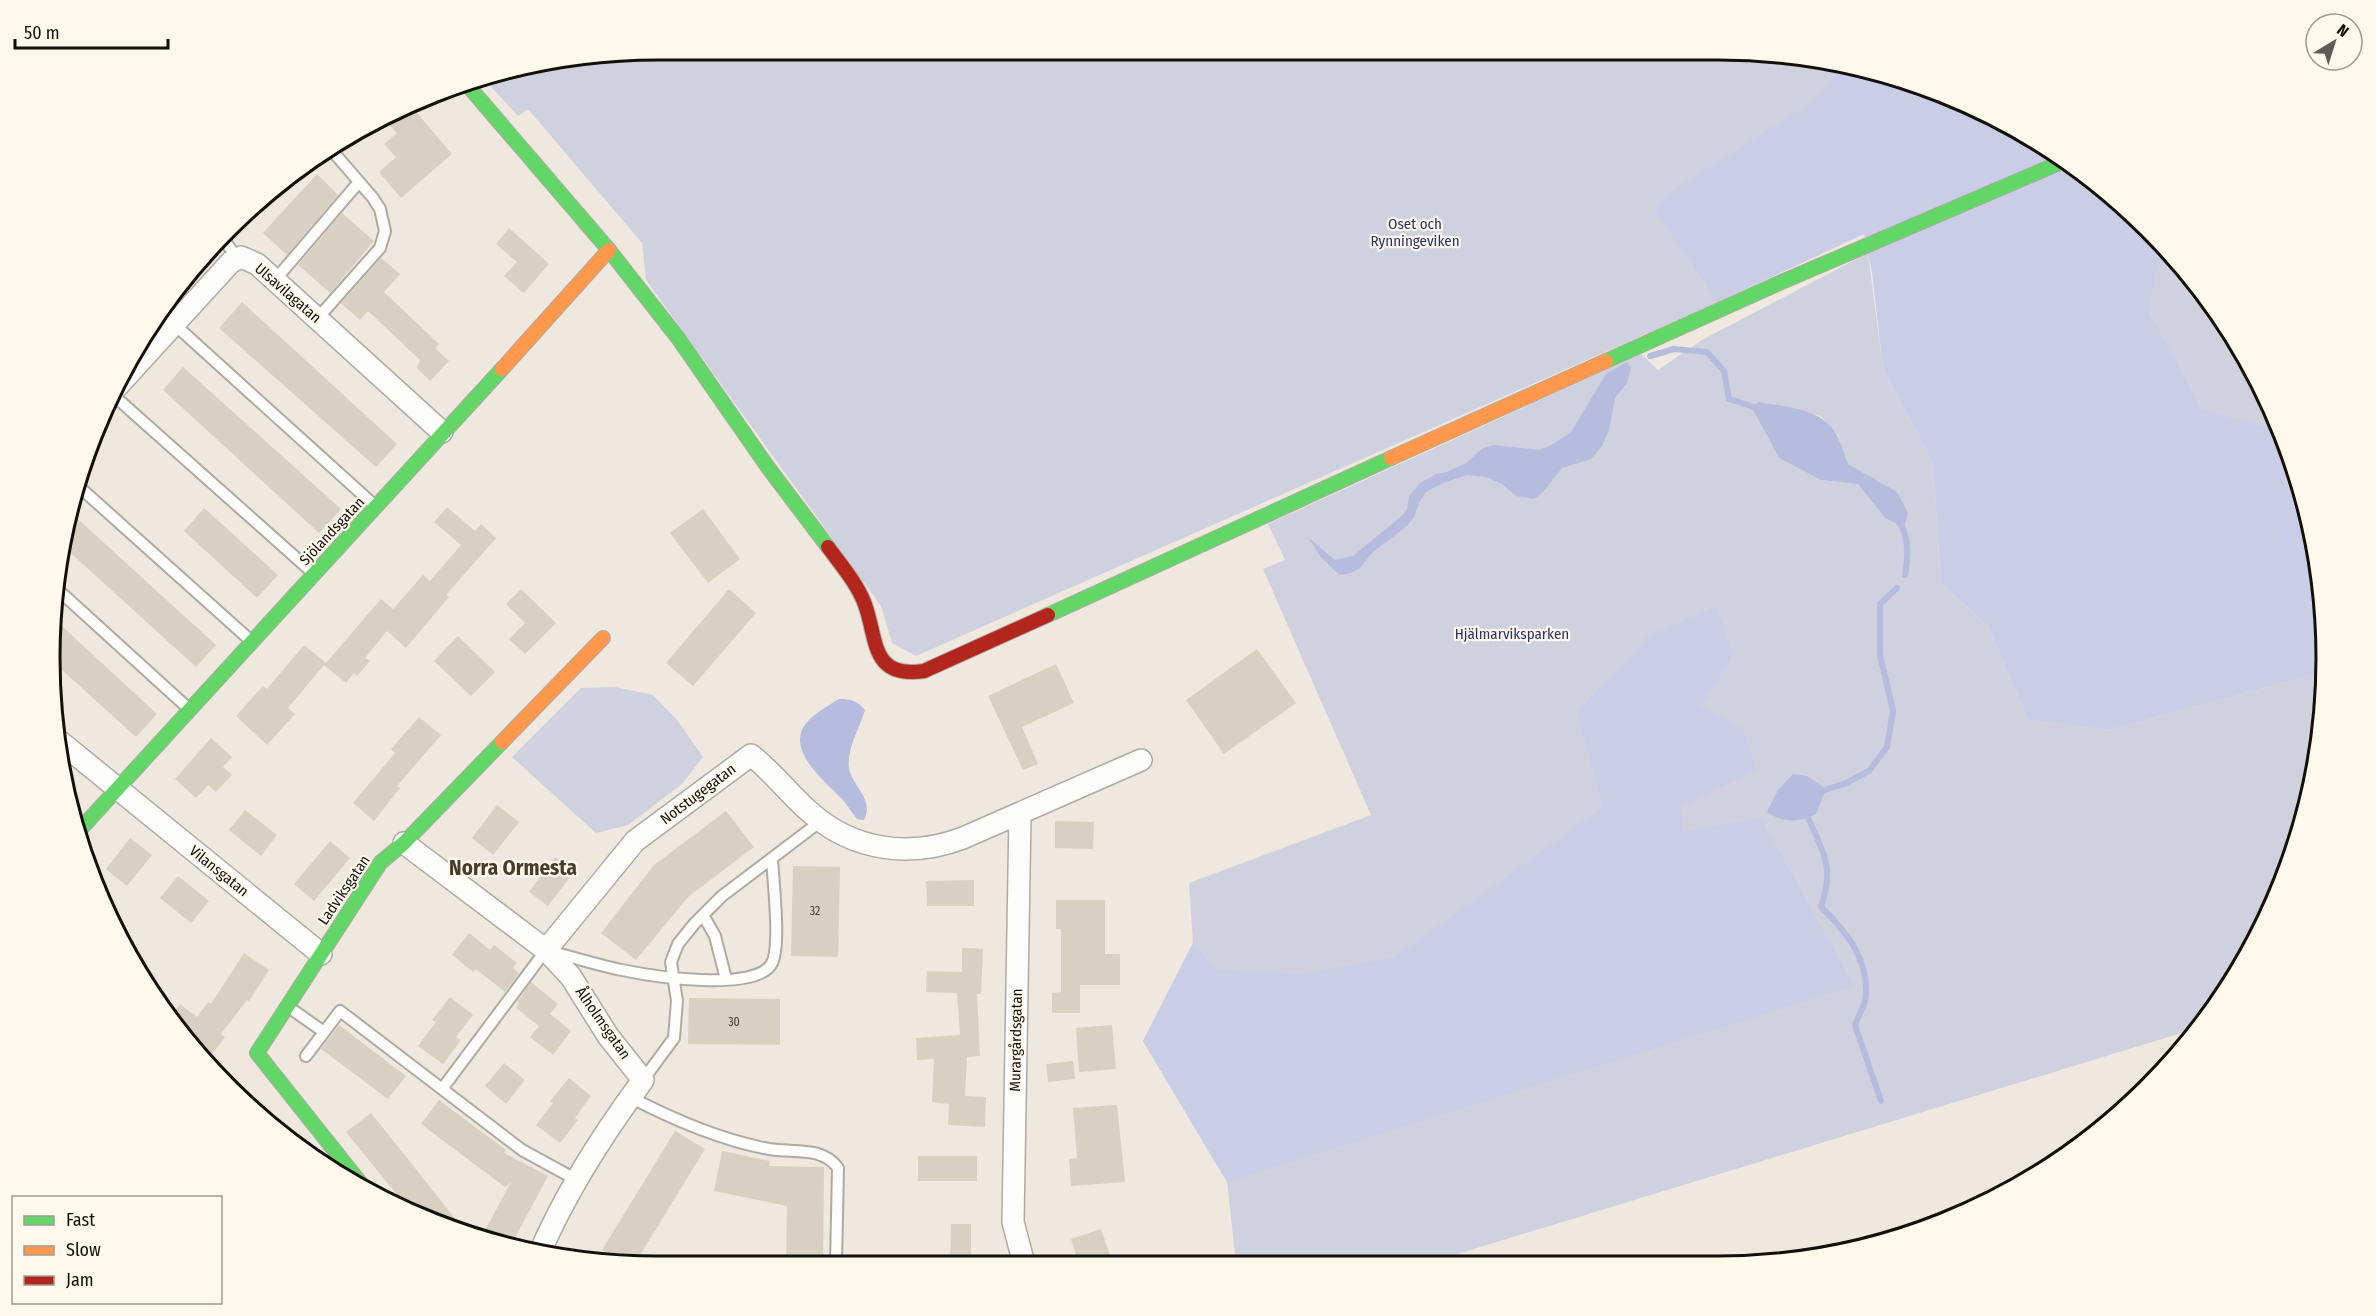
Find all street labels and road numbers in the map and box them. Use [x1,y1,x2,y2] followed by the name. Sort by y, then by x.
[251,259,325,327] street label: Ulsavilagatan
[296,493,368,569] street label: Sjölandsgatan
[657,760,739,828] street label: Notstugegatan
[186,842,252,900] street label: Vilansgatan
[314,852,374,928] street label: Ladviksgatan
[572,984,634,1062] street label: Ålholmsgatan
[1006,988,1026,1092] street label: Murargårdsgatan

